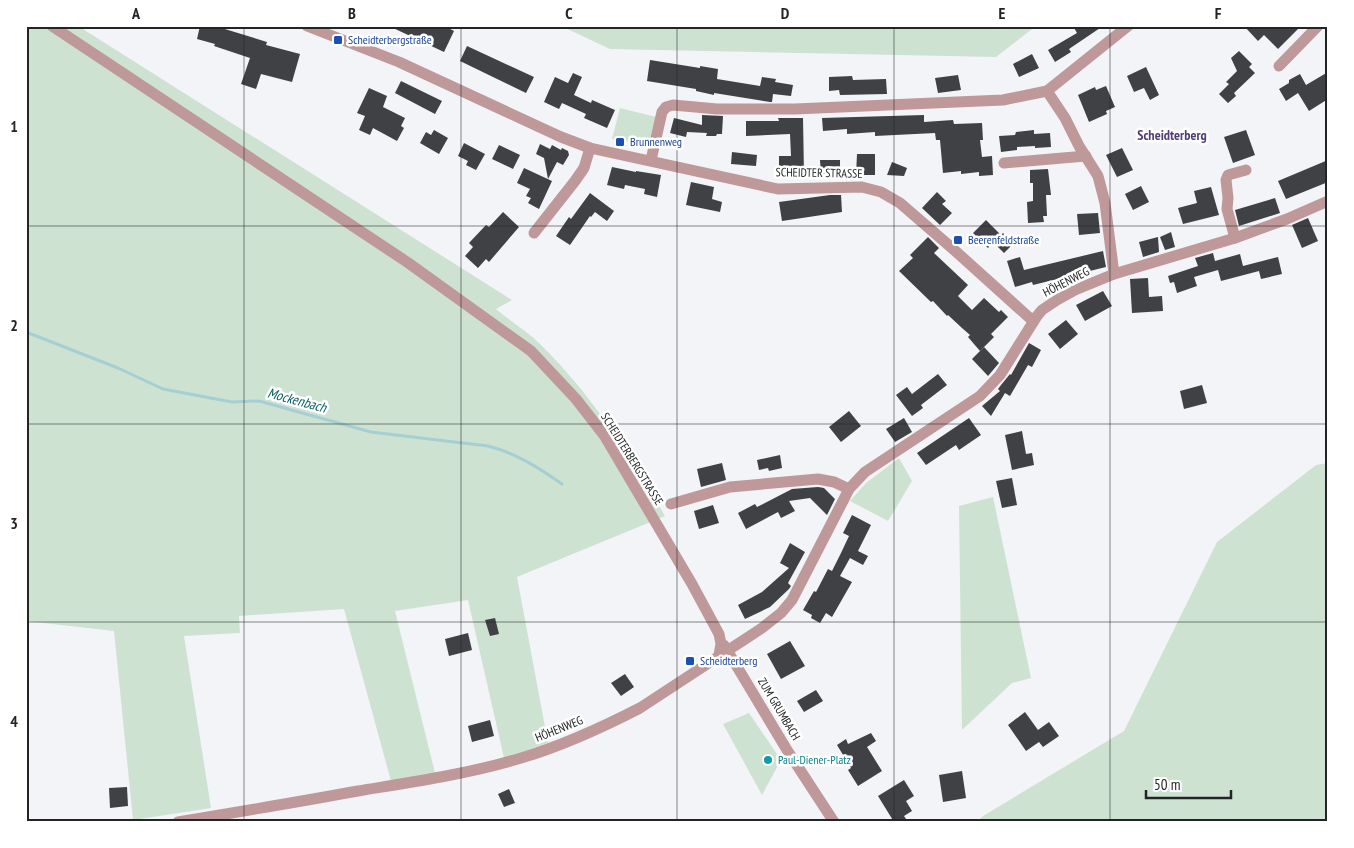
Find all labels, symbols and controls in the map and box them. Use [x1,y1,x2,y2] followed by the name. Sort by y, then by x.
[131,3,141,23] text: A
[348,3,356,23] text: B
[565,3,573,23] text: C
[781,3,790,23] text: D
[999,3,1006,23] text: E
[1215,3,1222,23] text: F
[348,32,432,47] place label: Scheidterbergstraße
[332,34,344,46] marker: Scheidterbergstraße
[10,116,18,136] text: 1
[1137,126,1207,144] district label: Scheidterberg
[630,134,682,149] place label: Brunnenweg
[614,136,626,148] marker: Brunnenweg
[776,164,863,181] street label: SCHEIDTER STRASSE
[968,232,1039,247] place label: Beerenfeldstraße
[952,234,964,246] marker: Beerenfeldstraße
[1040,263,1092,300] street label: HÖHENWEG
[10,315,18,335] text: 2
[266,384,329,417] water label: Mockenbach
[598,410,667,508] street label: SCHEIDTERBERGSTRASSE
[10,513,18,533] text: 3
[700,653,758,668] place label: Scheidterberg
[684,655,696,667] marker: Scheidterberg
[755,675,804,743] street label: ZUM GRUMBACH
[10,711,18,731] text: 4
[533,712,585,745] street label: HÖHENWEG
[778,752,851,767] place label: Paul-Diener-Platz
[762,754,774,766] marker: Paul-Diener-Platz
[1146,768,1232,800] scale bar
[1154,775,1180,794] text: 50 m

